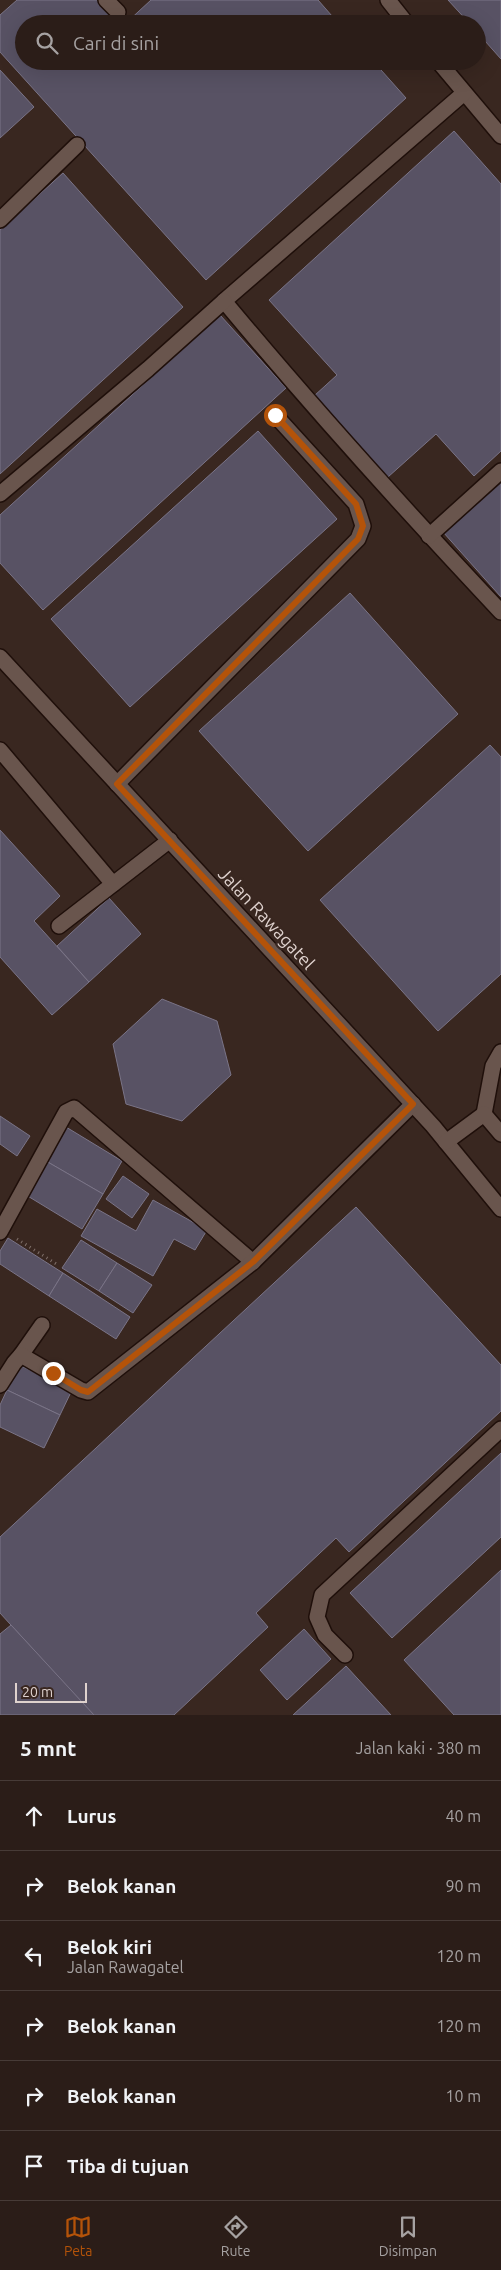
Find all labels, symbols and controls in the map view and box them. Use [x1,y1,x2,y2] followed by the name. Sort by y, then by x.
[15,15,486,70] search box
[33,29,61,57] icon: search
[73,32,159,54] text: Cari di sini
[264,404,287,427] route start
[215,863,319,973] street label: Jalan Rawagatel
[42,1362,65,1385] route end
[15,1680,88,1703] scale bar
[22,1684,53,1700] text: 20 m
[20,1736,76,1760] text: 5 mnt
[356,1739,481,1757] text: Jalan kaki · 380 m
[20,1802,48,1830] icon: ahead
[67,1805,116,1827] text: Lurus
[445,1807,481,1825] text: 40 m
[20,1872,48,1900] icon: right
[67,1875,176,1897] text: Belok kanan
[445,1877,481,1895] text: 90 m
[67,1936,152,1958] text: Belok kiri
[20,1942,48,1970] icon: left
[436,1947,481,1965] text: 120 m
[67,1958,184,1976] text: Jalan Rawagatel
[20,2012,48,2040] icon: right
[67,2015,176,2037] text: Belok kanan
[436,2017,481,2035] text: 120 m
[20,2082,48,2110] icon: right
[67,2085,176,2107] text: Belok kanan
[445,2087,481,2105] text: 10 m
[20,2152,48,2180] icon: arrive
[67,2155,189,2177] text: Tiba di tujuan
[64,2213,93,2259] tab: Peta
[221,2213,251,2259] tab: Rute
[379,2213,437,2259] tab: Disimpan

